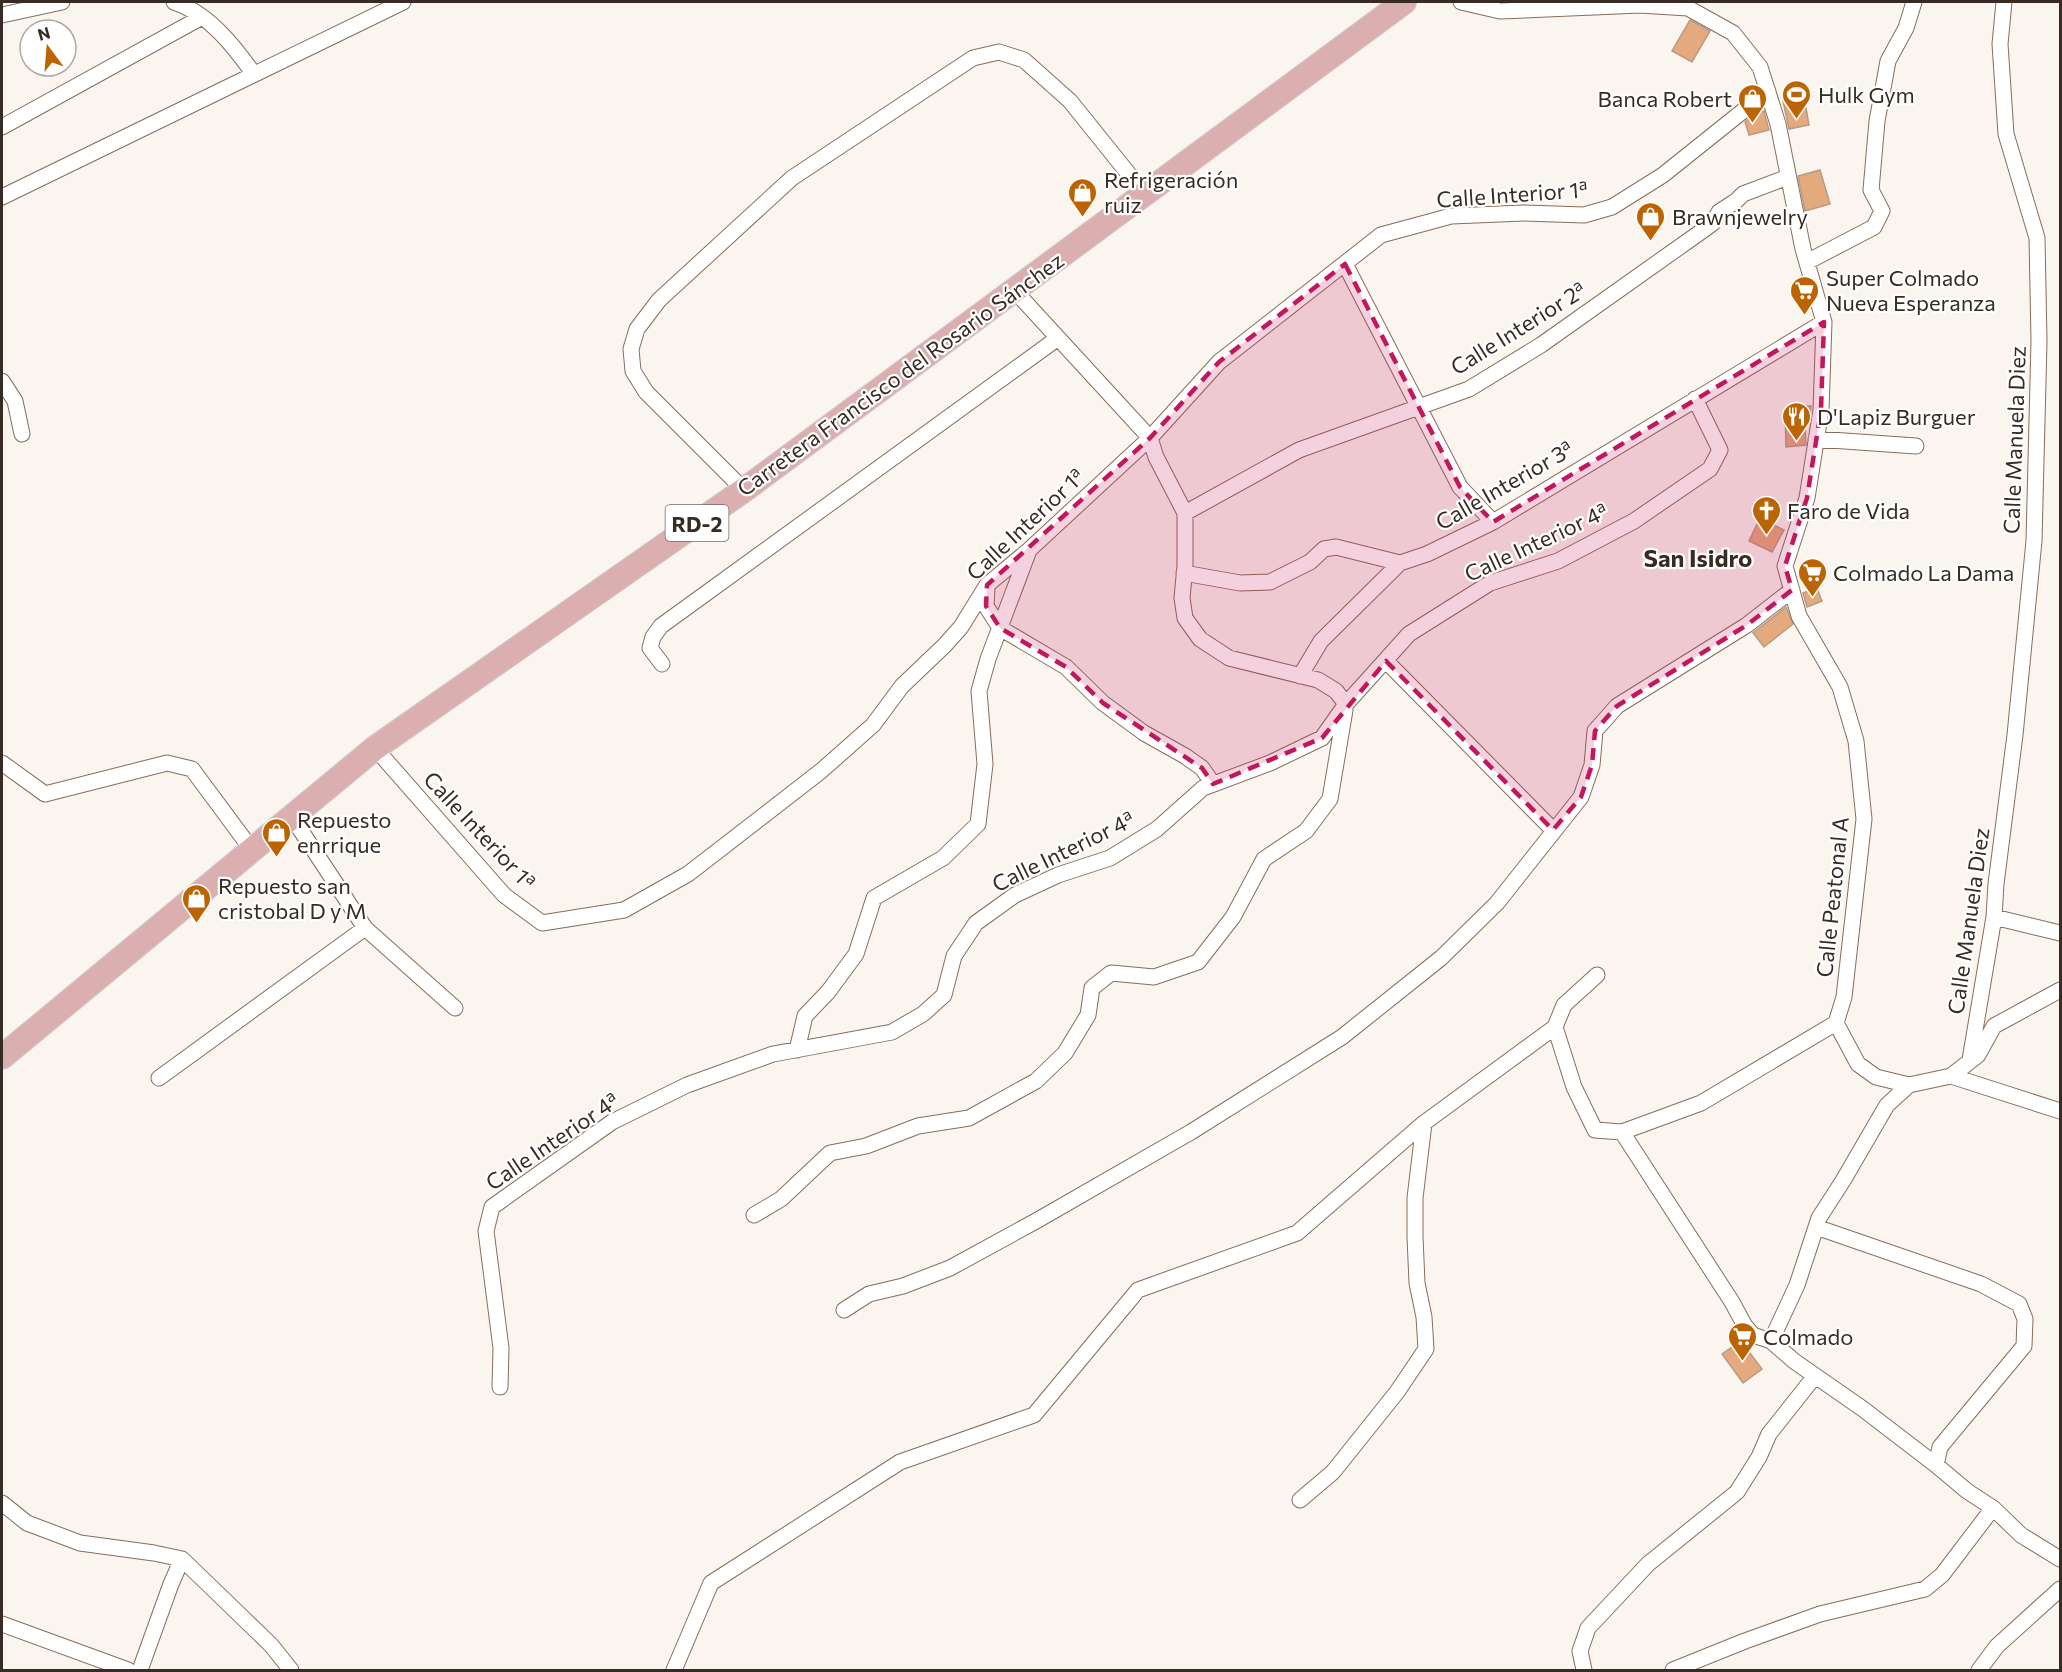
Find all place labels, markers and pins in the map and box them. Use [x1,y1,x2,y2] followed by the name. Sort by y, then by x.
[1781,78,1813,120] sports icon: Hulk Gym
[1818,81,1915,108] place label: Hulk Gym
[1737,82,1769,124] shop icon: Banca Robert
[1597,85,1732,112] place label: Banca Robert
[1104,166,1238,218] place label: Refrigeración ruiz
[1067,176,1099,218] shop icon: Refrigeración ruiz
[1635,200,1667,242] shop icon: Brawnjewelry
[1672,203,1808,230] place label: Brawnjewelry
[1826,264,1996,316] place label: Super Colmado Nueva Esperanza
[1789,274,1821,316] supermarket icon: Super Colmado Nueva Esperanza
[1780,400,1812,442] restaurant icon: D'Lapiz Burguer
[1817,403,1976,430] place label: D'Lapiz Burguer
[1750,494,1782,536] church icon: Faro de Vida
[1787,497,1910,524] place label: Faro de Vida
[1796,556,1828,598] supermarket icon: Colmado La Dama
[1833,559,2014,586] place label: Colmado La Dama
[297,806,391,858] place label: Repuesto enrrique
[260,816,292,858] shop icon: Repuesto enrrique
[218,872,367,924] place label: Repuesto san cristobal D y M
[181,882,213,924] shop icon: Repuesto san cristobal D y M
[1726,1320,1758,1362] supermarket icon: Colmado
[1763,1323,1853,1350] place label: Colmado

